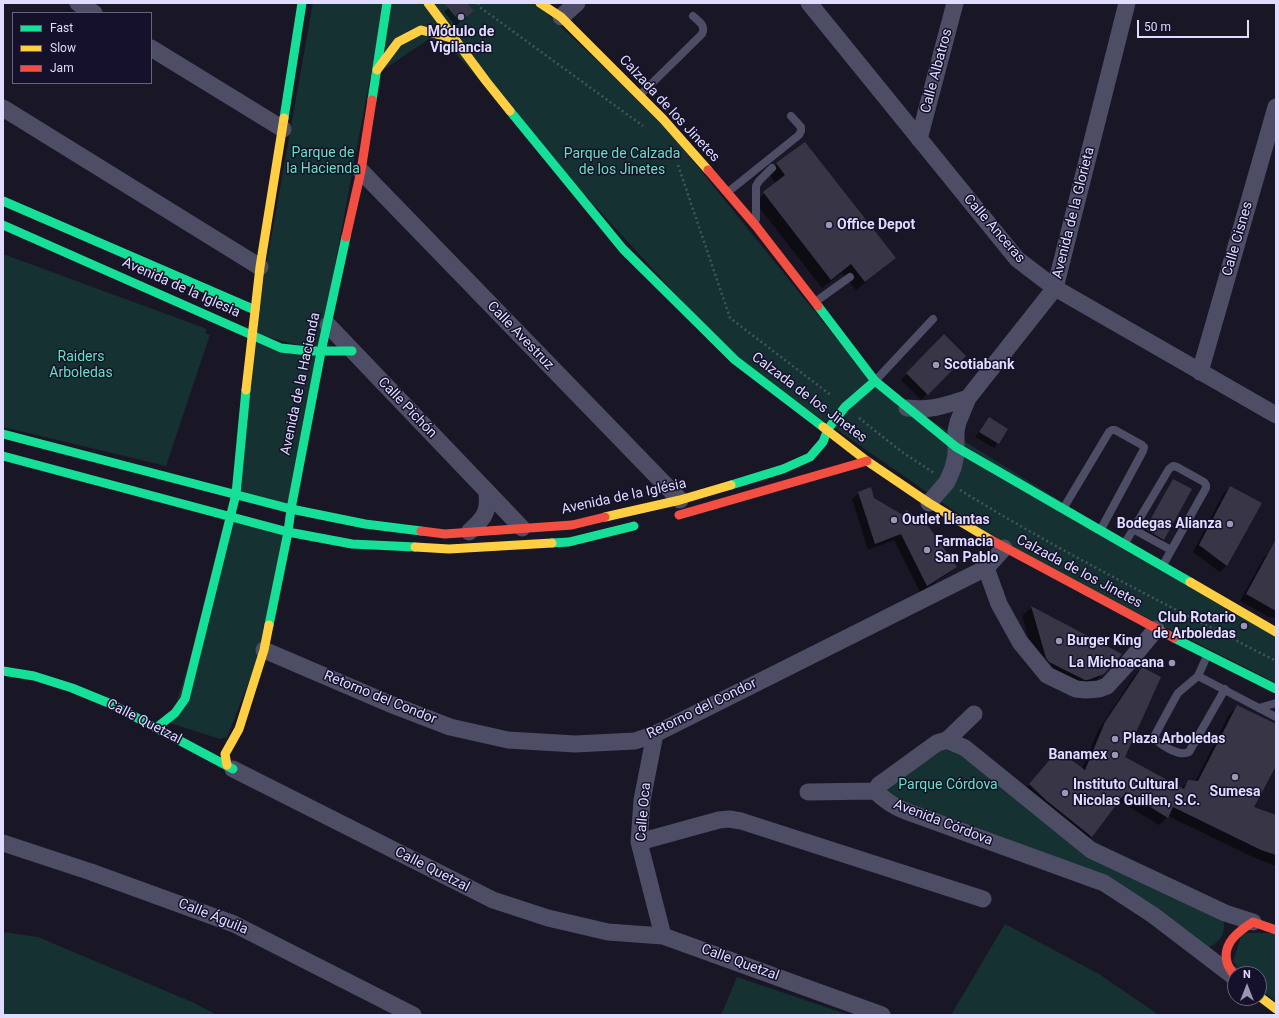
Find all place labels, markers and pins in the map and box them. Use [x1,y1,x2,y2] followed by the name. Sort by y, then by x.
[456,12,466,22] marker: Módulo de Vigilancia
[428,24,494,56] place label: Módulo de Vigilancia
[837,217,915,233] place label: Office Depot
[824,220,834,230] marker: Office Depot
[944,357,1014,373] place label: Scotiabank
[931,360,941,370] marker: Scotiabank
[902,512,990,528] place label: Outlet Llantas
[889,515,899,525] marker: Outlet Llantas
[1117,516,1222,532] place label: Bodegas Alianza
[1225,519,1235,529] marker: Bodegas Alianza
[935,534,998,566] place label: Farmacia San Pablo
[922,545,932,555] marker: Farmacia San Pablo
[1153,610,1236,642] place label: Club Rotario de Arboledas
[1239,621,1249,631] marker: Club Rotario de Arboledas
[1067,633,1141,649] place label: Burger King
[1054,636,1064,646] marker: Burger King
[1069,655,1164,671] place label: La Michoacana
[1167,658,1177,668] marker: La Michoacana
[1123,731,1225,747] place label: Plaza Arboledas
[1110,734,1120,744] marker: Plaza Arboledas
[1048,747,1107,763] place label: Banamex
[1110,750,1120,760] marker: Banamex
[1230,772,1240,782] marker: Sumesa
[1073,777,1200,810] place label: Instituto Cultural Nicolas Guillen, S.C.
[1210,784,1260,800] place label: Sumesa
[1060,788,1070,798] marker: Instituto Cultural Nicolas Guillen, S.C.

